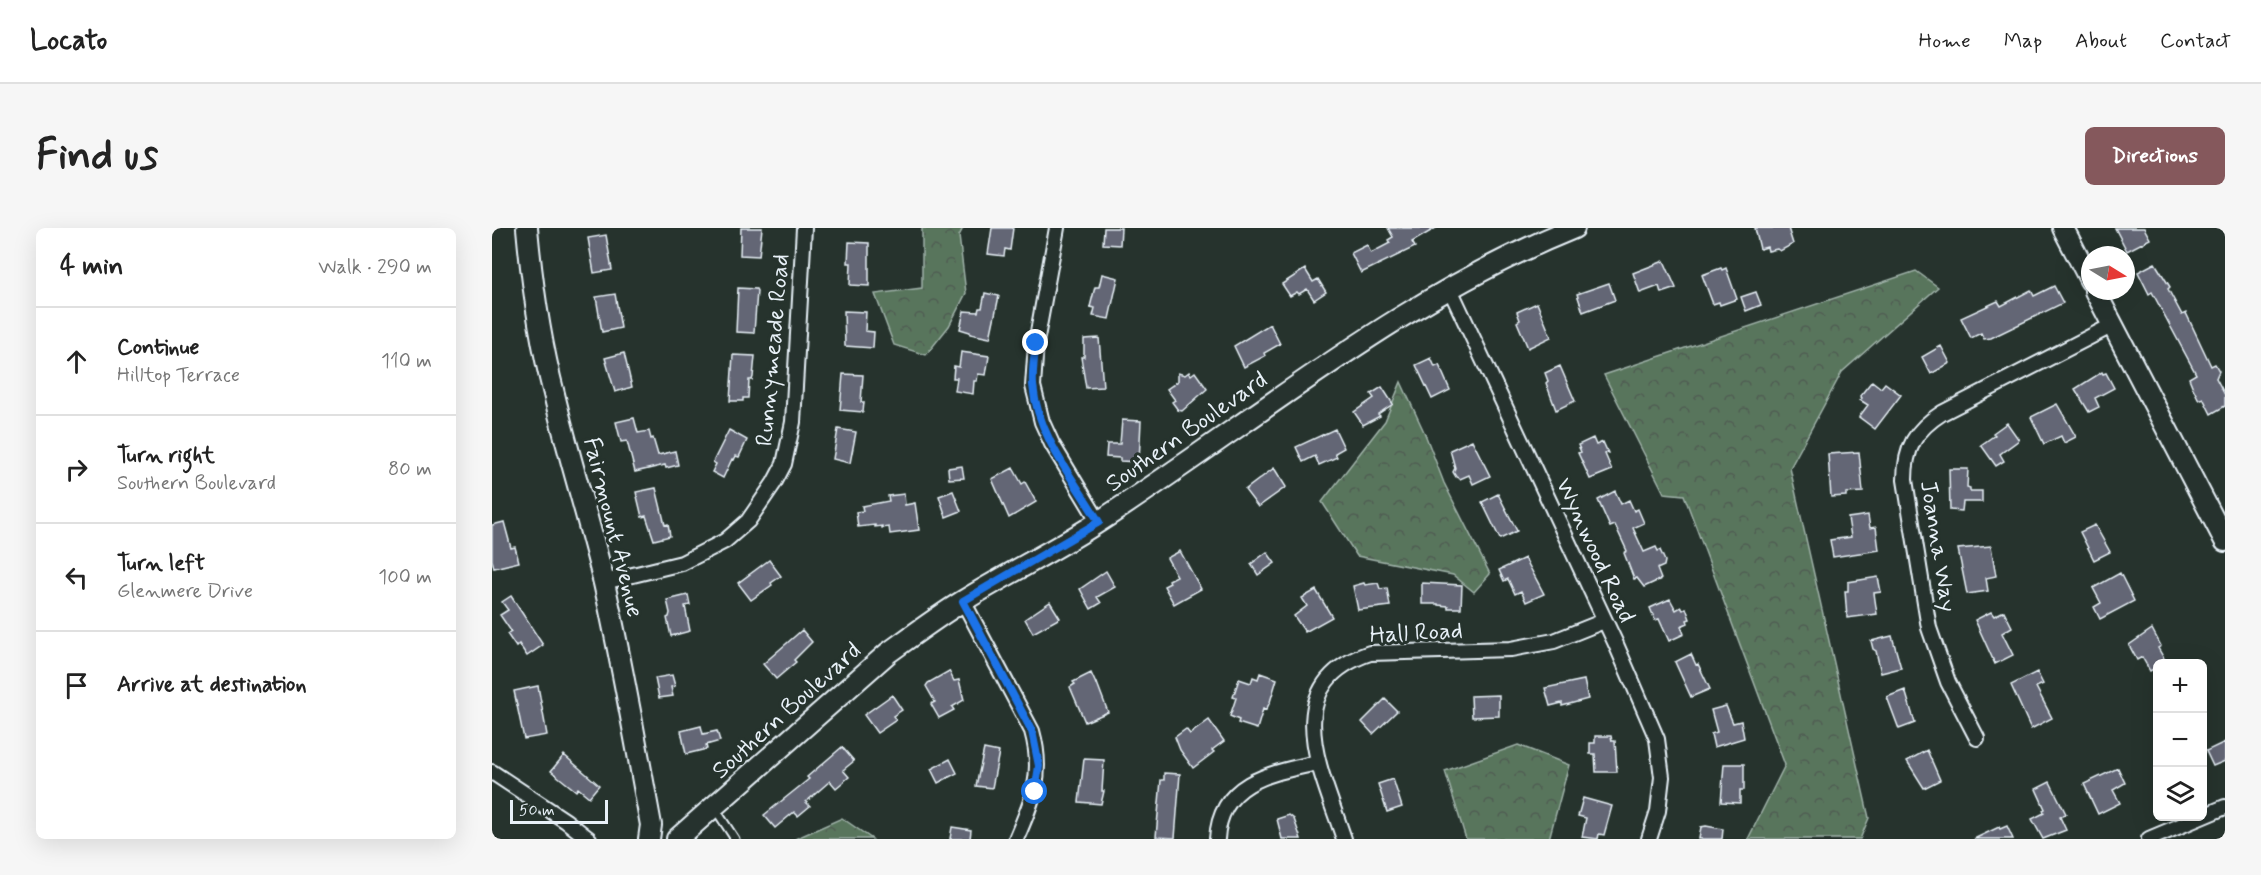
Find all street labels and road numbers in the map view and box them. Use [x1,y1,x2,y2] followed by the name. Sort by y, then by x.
[750,253,797,448] street label: Runnymeade Road
[1100,365,1274,500] street label: Southern Boulevard
[575,434,650,621] street label: Fairmount Avenue
[1548,473,1642,628] street label: Wynwood Road
[1912,478,1963,614] street label: Joanna Way
[1369,616,1463,651] street label: Hall Road
[706,636,868,786] street label: Southern Boulevard

